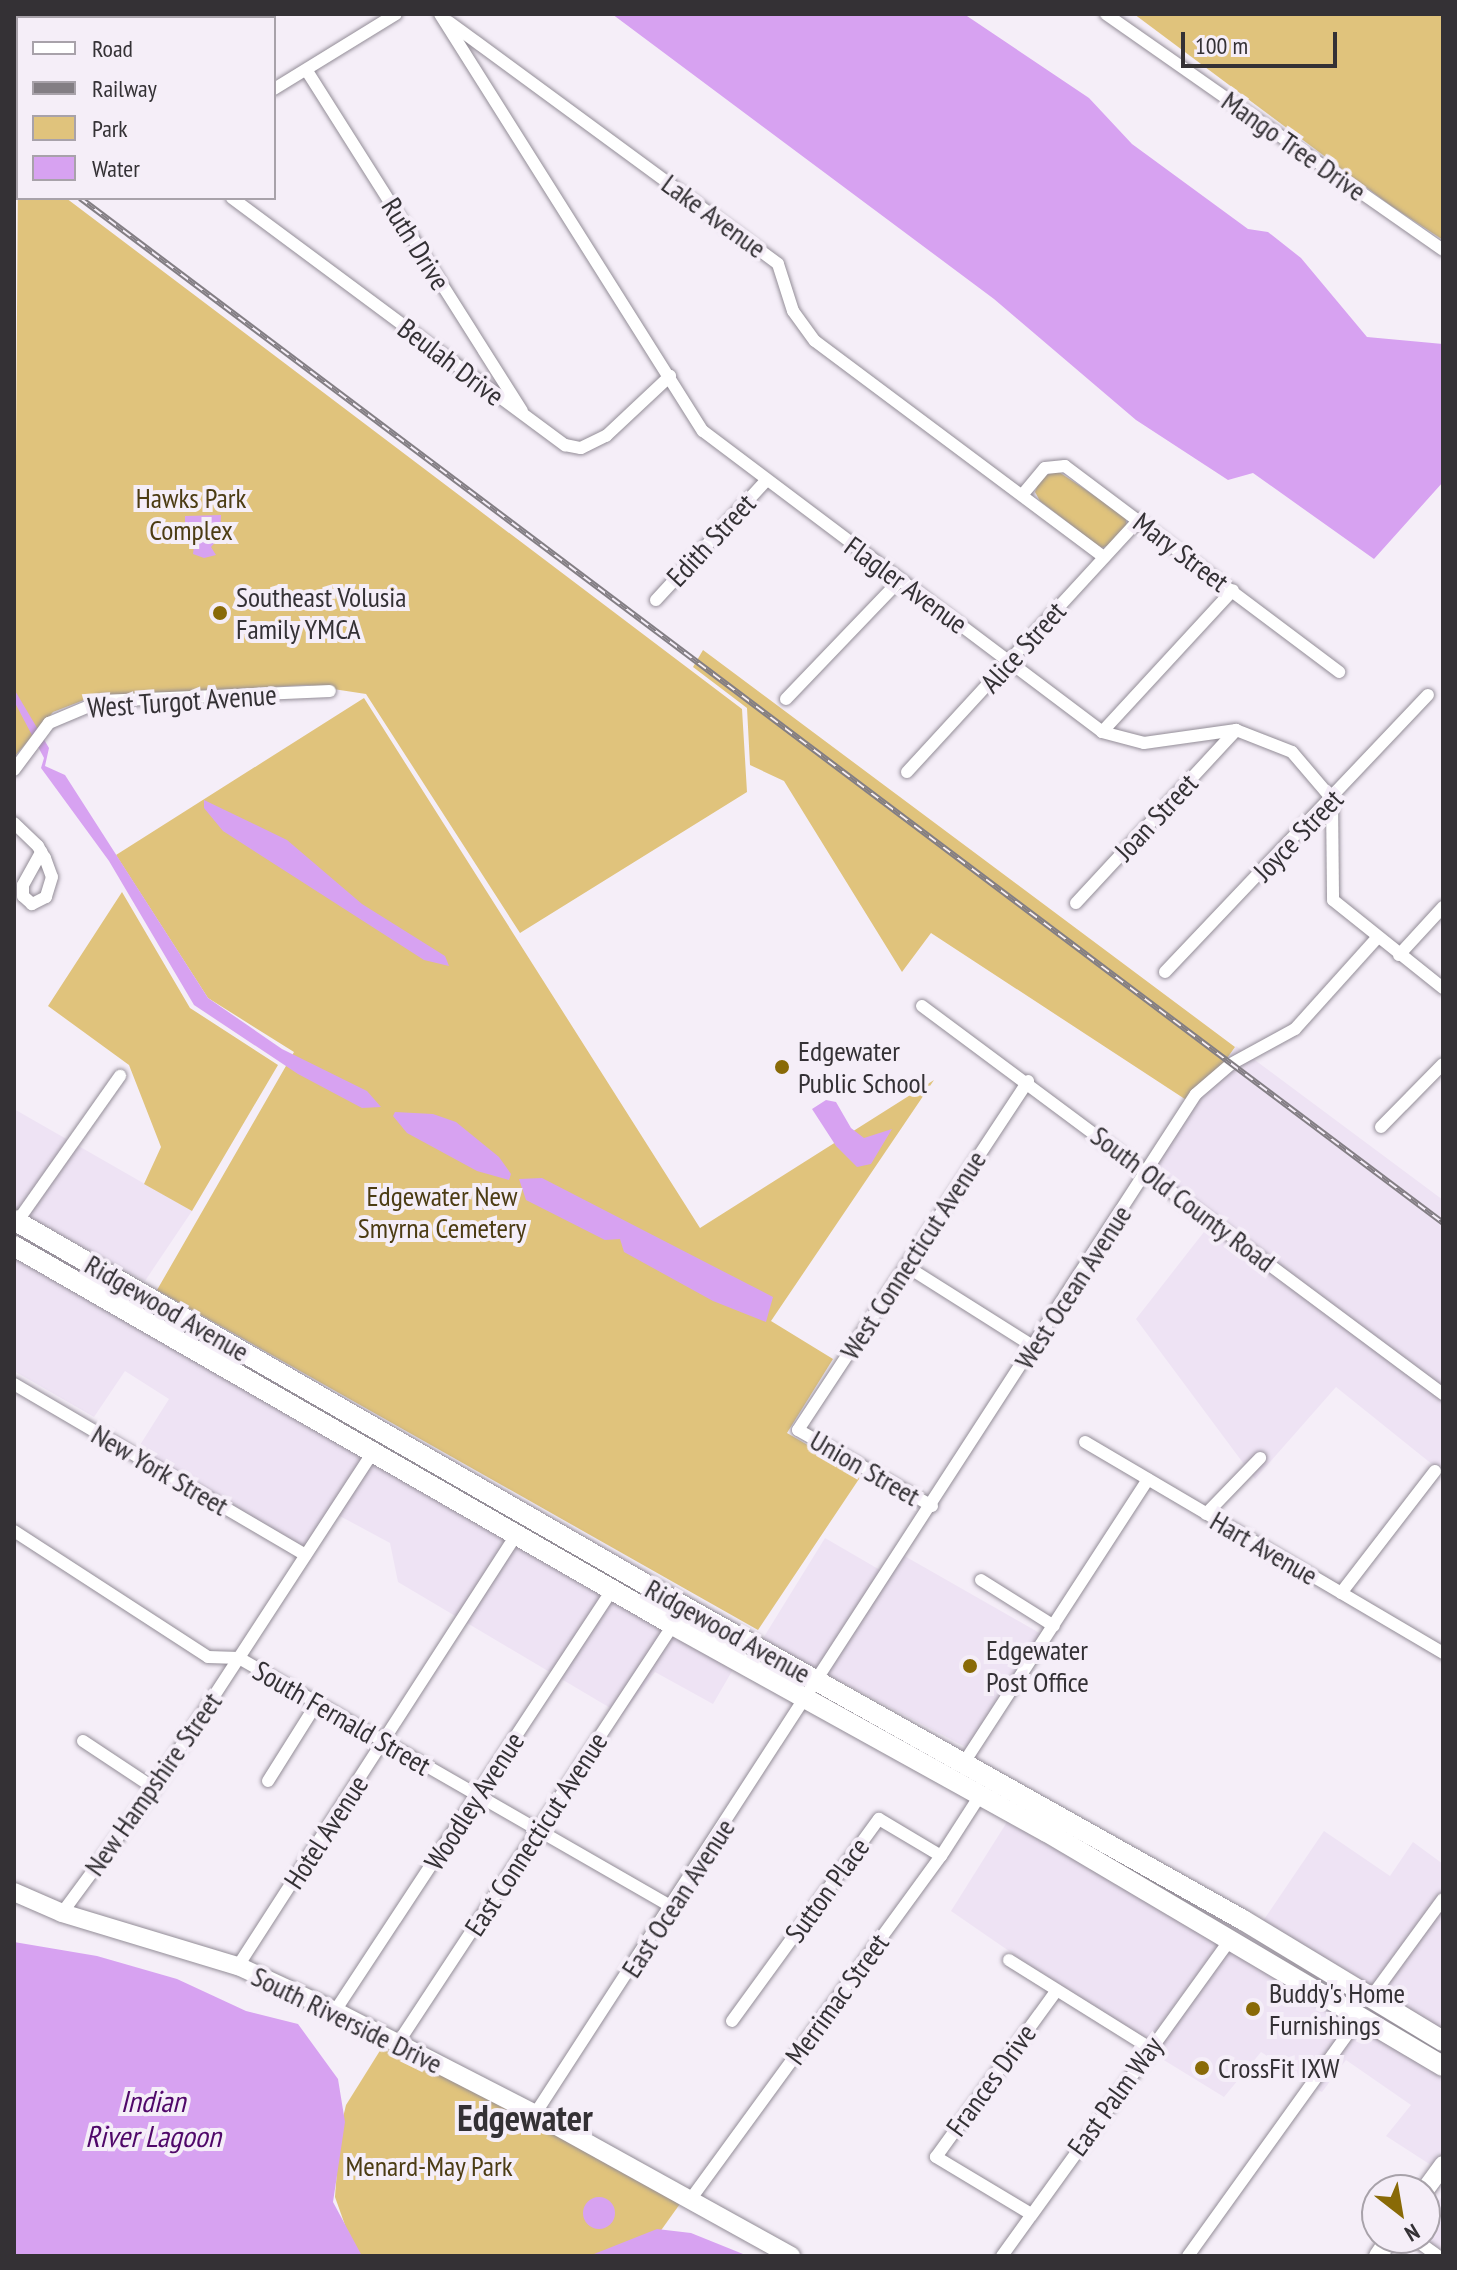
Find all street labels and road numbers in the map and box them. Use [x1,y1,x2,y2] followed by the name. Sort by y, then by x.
[1215,84,1373,208] street label: Mango Tree Drive
[655,167,773,265] street label: Lake Avenue
[375,192,457,296] street label: Ruth Drive
[391,311,511,413] street label: Beulah Drive
[660,487,762,593] street label: Edith Street
[1127,505,1235,599] street label: Mary Street
[838,529,974,641] street label: Flagler Avenue
[973,595,1073,699] street label: Alice Street
[86,678,278,724] street label: West Turgot Avenue
[1107,767,1205,867] street label: Joan Street
[1246,782,1350,888] street label: Joyce Street
[1084,1119,1282,1279] street label: South Old County Road
[833,1144,993,1366] street label: West Connecticut Avenue
[1007,1199,1139,1375] street label: West Ocean Avenue
[79,1247,255,1369] street label: Ridgewood Avenue
[85,1417,235,1523] street label: New York Street
[804,1423,926,1513] street label: Union Street
[1204,1504,1324,1592] street label: Hart Avenue
[639,1572,817,1690] street label: Ridgewood Avenue
[247,1654,437,1782] street label: South Fernald Street
[77,1686,229,1882] street label: New Hampshire Street
[417,1725,531,1877] street label: Woodley Avenue
[457,1726,615,1942] street label: East Connecticut Avenue
[277,1769,375,1895] street label: Hotel Avenue
[614,1812,742,1984] street label: East Ocean Avenue
[778,1831,876,1949] street label: Sutton Place
[778,1927,896,2071] street label: Merrimac Street
[246,1959,448,2081] street label: South Riverside Drive
[939,2018,1043,2142] street label: Frances Drive
[1060,2030,1170,2162] street label: East Palm Way

